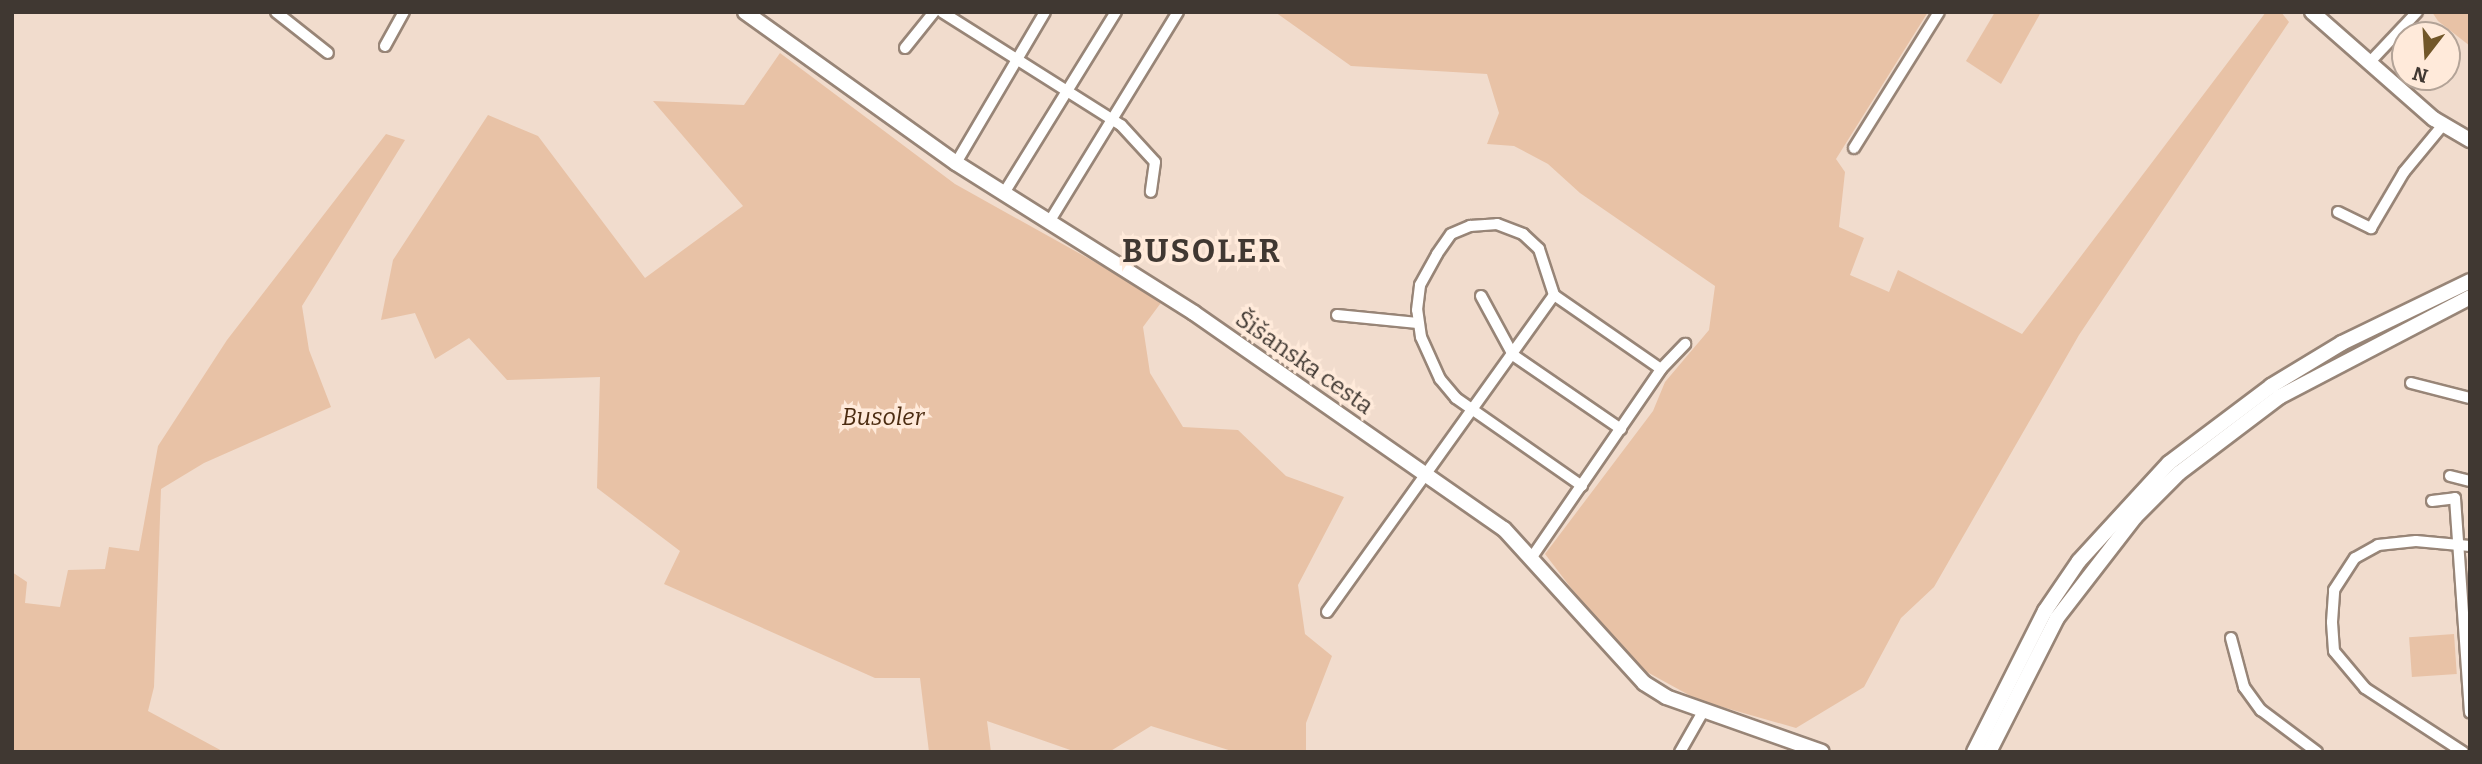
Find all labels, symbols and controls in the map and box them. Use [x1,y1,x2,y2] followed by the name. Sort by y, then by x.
[2391,21,2461,91] north arrow
[2410,62,2431,88] text: N
[1123,232,1281,270] district label: BUSOLER
[1230,305,1378,421] street label: Šišanska cesta
[842,404,924,432] park label: Busoler

